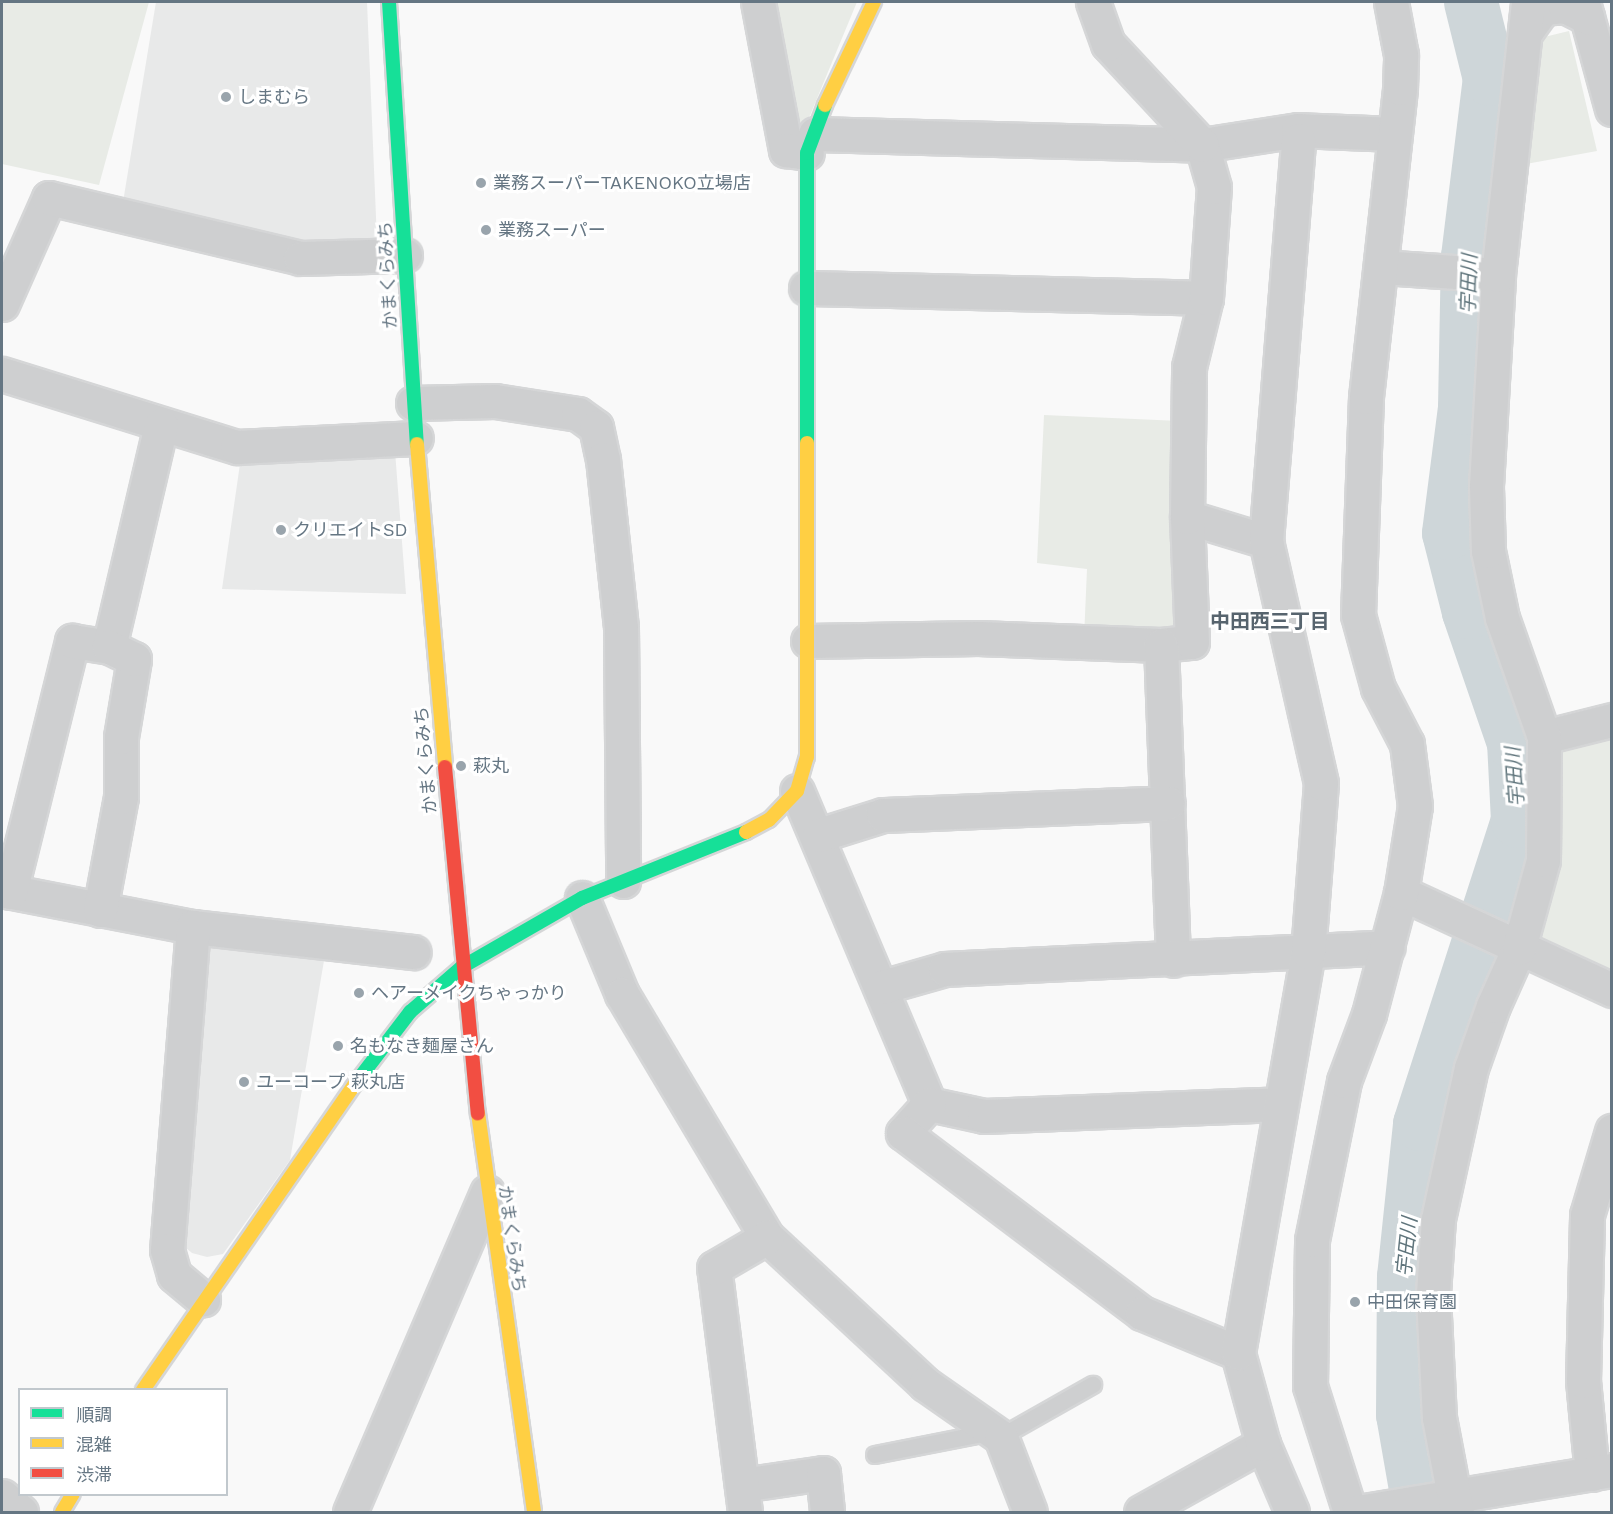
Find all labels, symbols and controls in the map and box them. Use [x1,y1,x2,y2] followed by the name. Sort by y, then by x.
[238,86,310,108] place label: しまむら
[219,90,233,104] marker: しまむら
[493,172,751,194] place label: 業務スーパーTAKENOKO立場店
[474,176,488,190] marker: 業務スーパーTAKENOKO立場店
[498,219,606,241] place label: 業務スーパー
[374,221,402,329] street label: かまくらみち
[479,223,493,237] marker: 業務スーパー
[1456,254,1482,314] water label: 宇田川
[293,519,408,541] place label: クリエイトSD
[274,523,288,537] marker: クリエイトSD
[1210,609,1330,633] district label: 中田西三丁目
[411,705,441,815] street label: かまくらみち
[1501,746,1529,808] water label: 宇田川
[473,755,509,777] place label: 萩丸
[454,759,468,773] marker: 萩丸
[371,982,568,1004] place label: ヘアーメイクちゃっかり
[352,986,366,1000] marker: ヘアーメイクちゃっかり
[350,1035,494,1057] place label: 名もなき麺屋さん
[331,1039,345,1053] marker: 名もなき麺屋さん
[256,1071,406,1093] place label: ユーコープ 萩丸店
[237,1075,251,1089] marker: ユーコープ 萩丸店
[494,1184,530,1294] street label: かまくらみち
[1392,1216,1422,1278] water label: 宇田川
[1367,1291,1457,1313] place label: 中田保育園
[1348,1295,1362,1309] marker: 中田保育園
[18,1388,228,1496] legend
[76,1404,112,1425] text: 順調
[76,1434,112,1455] text: 混雑
[76,1464,112,1485] text: 渋滞

